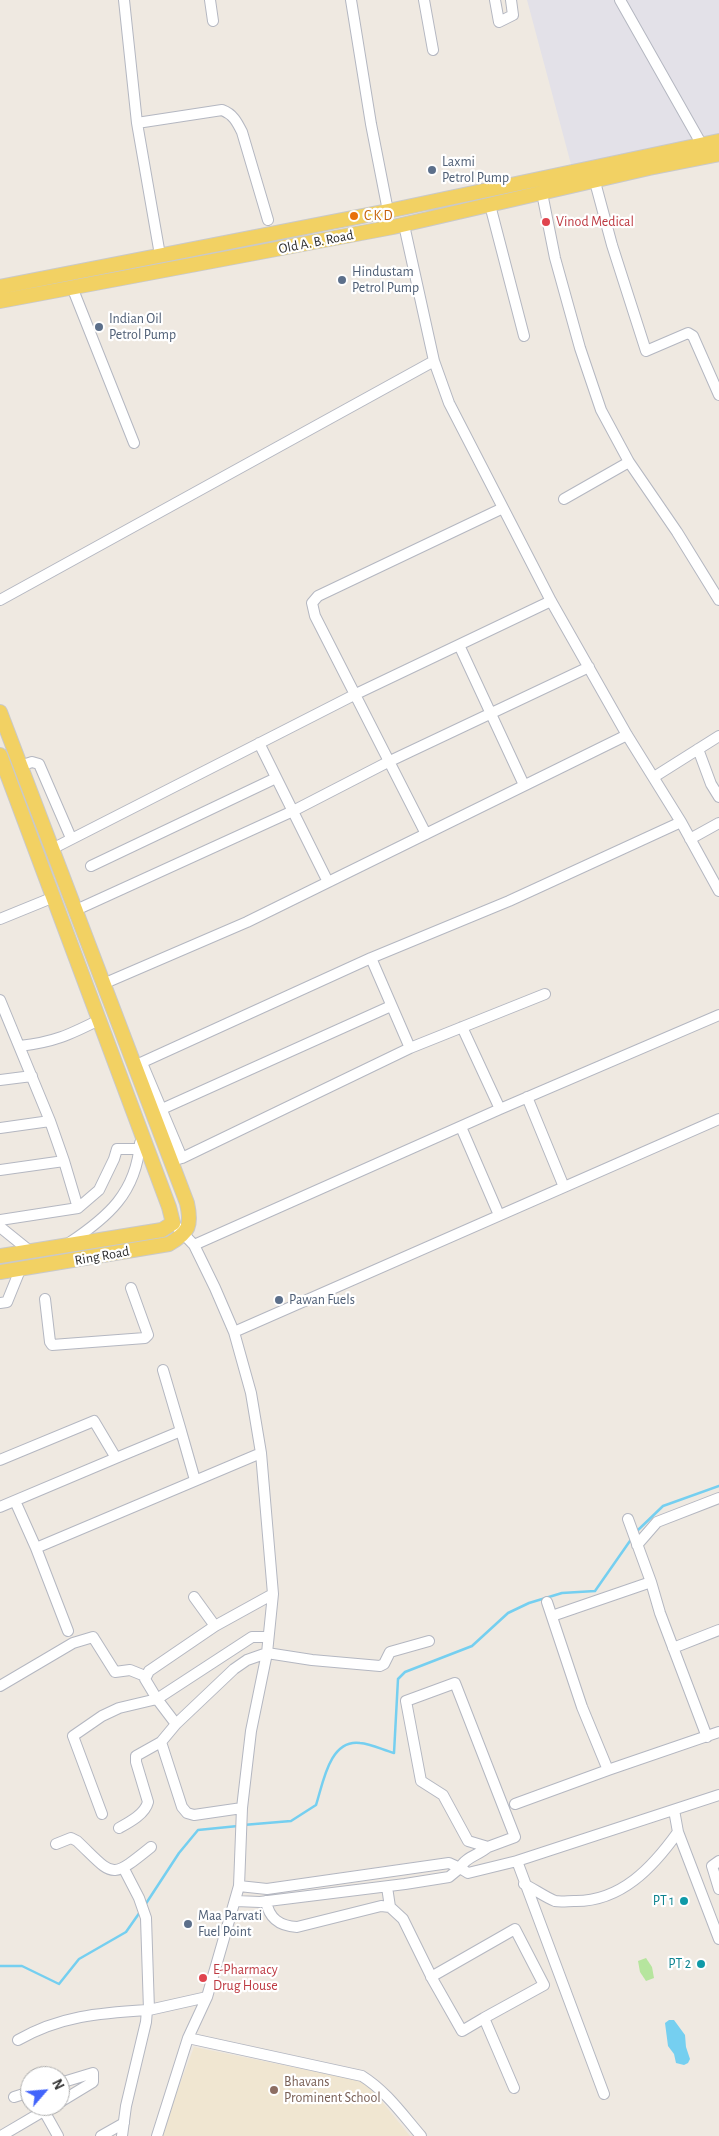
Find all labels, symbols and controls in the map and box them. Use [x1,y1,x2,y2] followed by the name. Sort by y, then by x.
[442,154,509,186] place label: Laxmi Petrol Pump
[426,164,438,176] marker: Laxmi Petrol Pump
[364,208,393,224] place label: C K D
[348,210,360,222] marker: C K D
[556,214,634,230] place label: Vinod Medical
[540,216,552,228] marker: Vinod Medical
[277,227,355,257] street label: Old A. B. Road
[352,264,419,296] place label: Hindustam Petrol Pump
[336,274,348,286] marker: Hindustam Petrol Pump
[109,311,176,344] place label: Indian Oil Petrol Pump
[93,321,105,333] marker: Indian Oil Petrol Pump
[73,1243,131,1269] street label: Ring Road
[289,1292,355,1308] place label: Pawan Fuels
[273,1294,285,1306] marker: Pawan Fuels
[653,1893,674,1909] place label: PT 1
[678,1895,690,1907] marker: PT 1
[198,1908,262,1940] place label: Maa Parvati Fuel Point
[182,1918,194,1930] marker: Maa Parvati Fuel Point
[668,1956,691,1972] place label: PT 2
[695,1958,707,1970] marker: PT 2
[213,1962,278,1994] place label: E-Pharmacy Drug House
[197,1972,209,1984] marker: E-Pharmacy Drug House
[20,2066,70,2116] north arrow
[284,2074,381,2106] place label: Bhavans Prominent School
[49,2077,66,2092] text: N
[268,2084,280,2096] marker: Bhavans Prominent School

